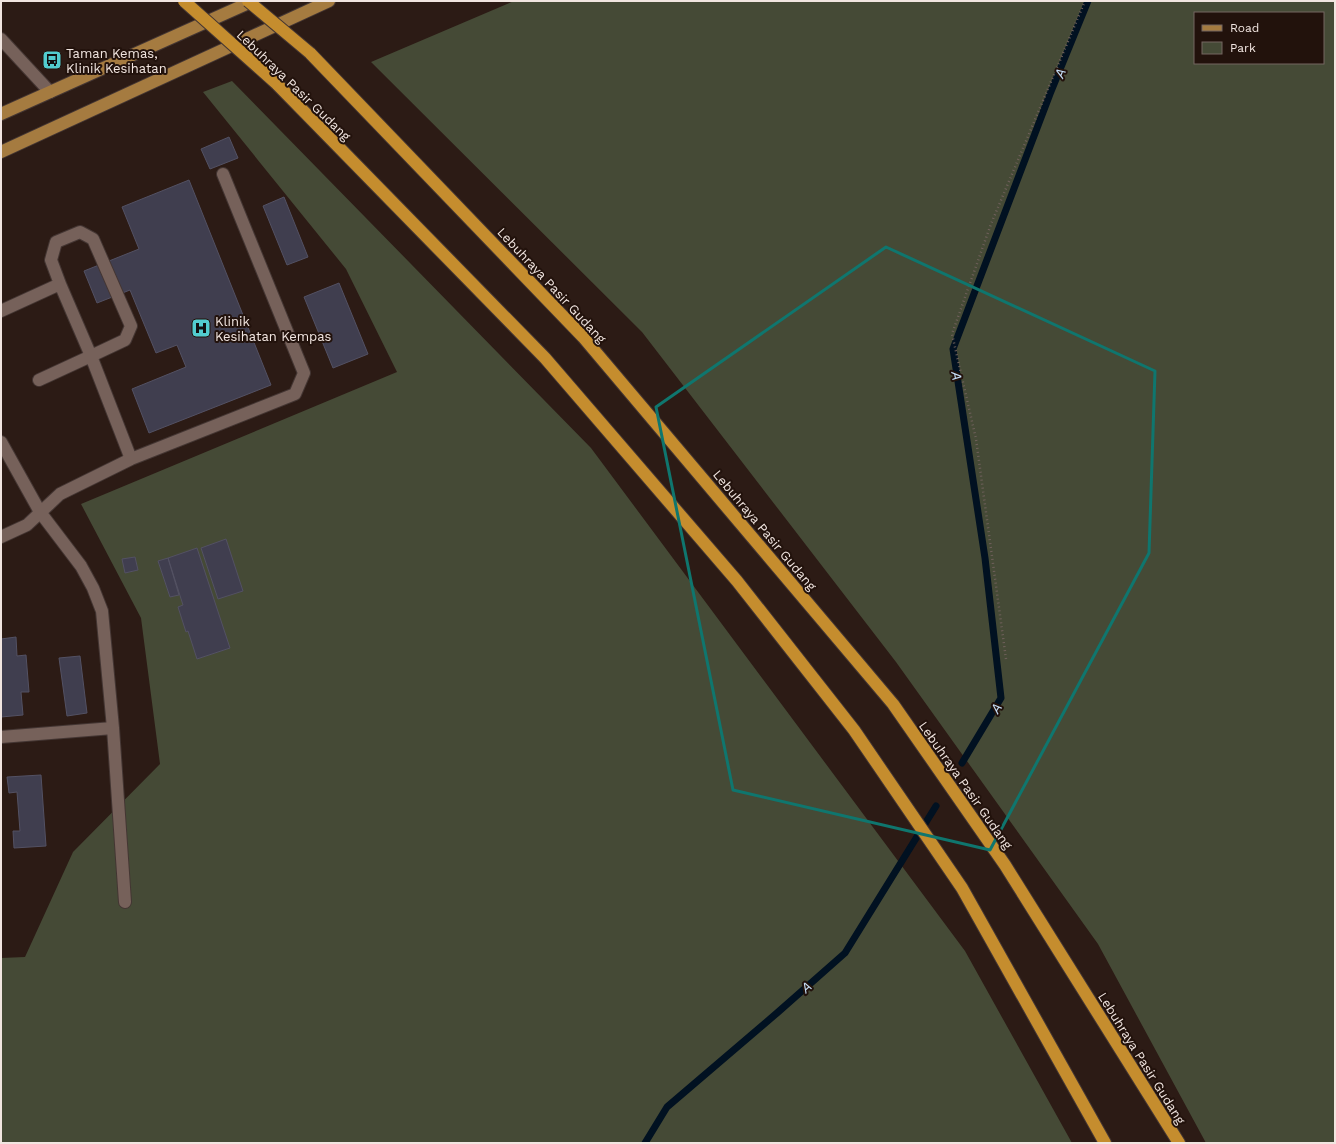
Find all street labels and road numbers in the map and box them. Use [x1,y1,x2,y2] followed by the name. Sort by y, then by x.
[234,27,354,144] street label: Lebuhraya Pasir Gudang
[494,225,609,346] street label: Lebuhraya Pasir Gudang
[710,467,819,594] street label: Lebuhraya Pasir Gudang
[916,719,1015,852] street label: Lebuhraya Pasir Gudang
[1095,990,1188,1127] street label: Lebuhraya Pasir Gudang

